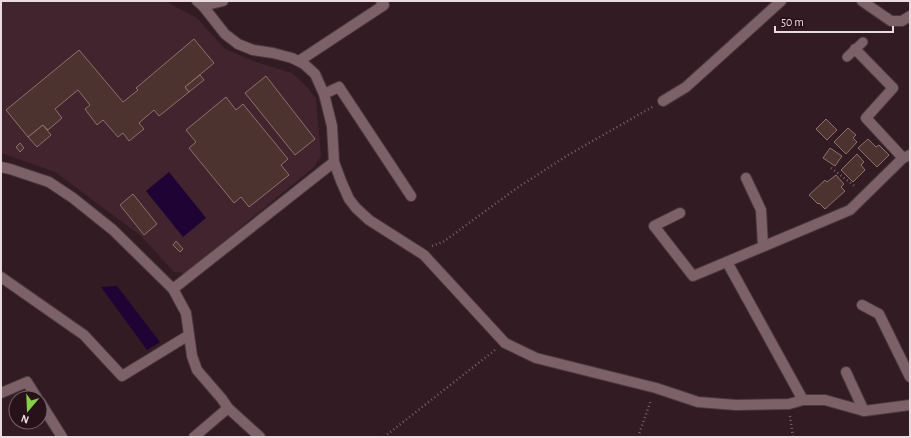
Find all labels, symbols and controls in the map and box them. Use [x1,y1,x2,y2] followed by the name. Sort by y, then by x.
[775,8,893,34] scale bar
[781,16,804,28] text: 50 m
[8,390,48,430] north arrow
[19,413,30,425] text: N

